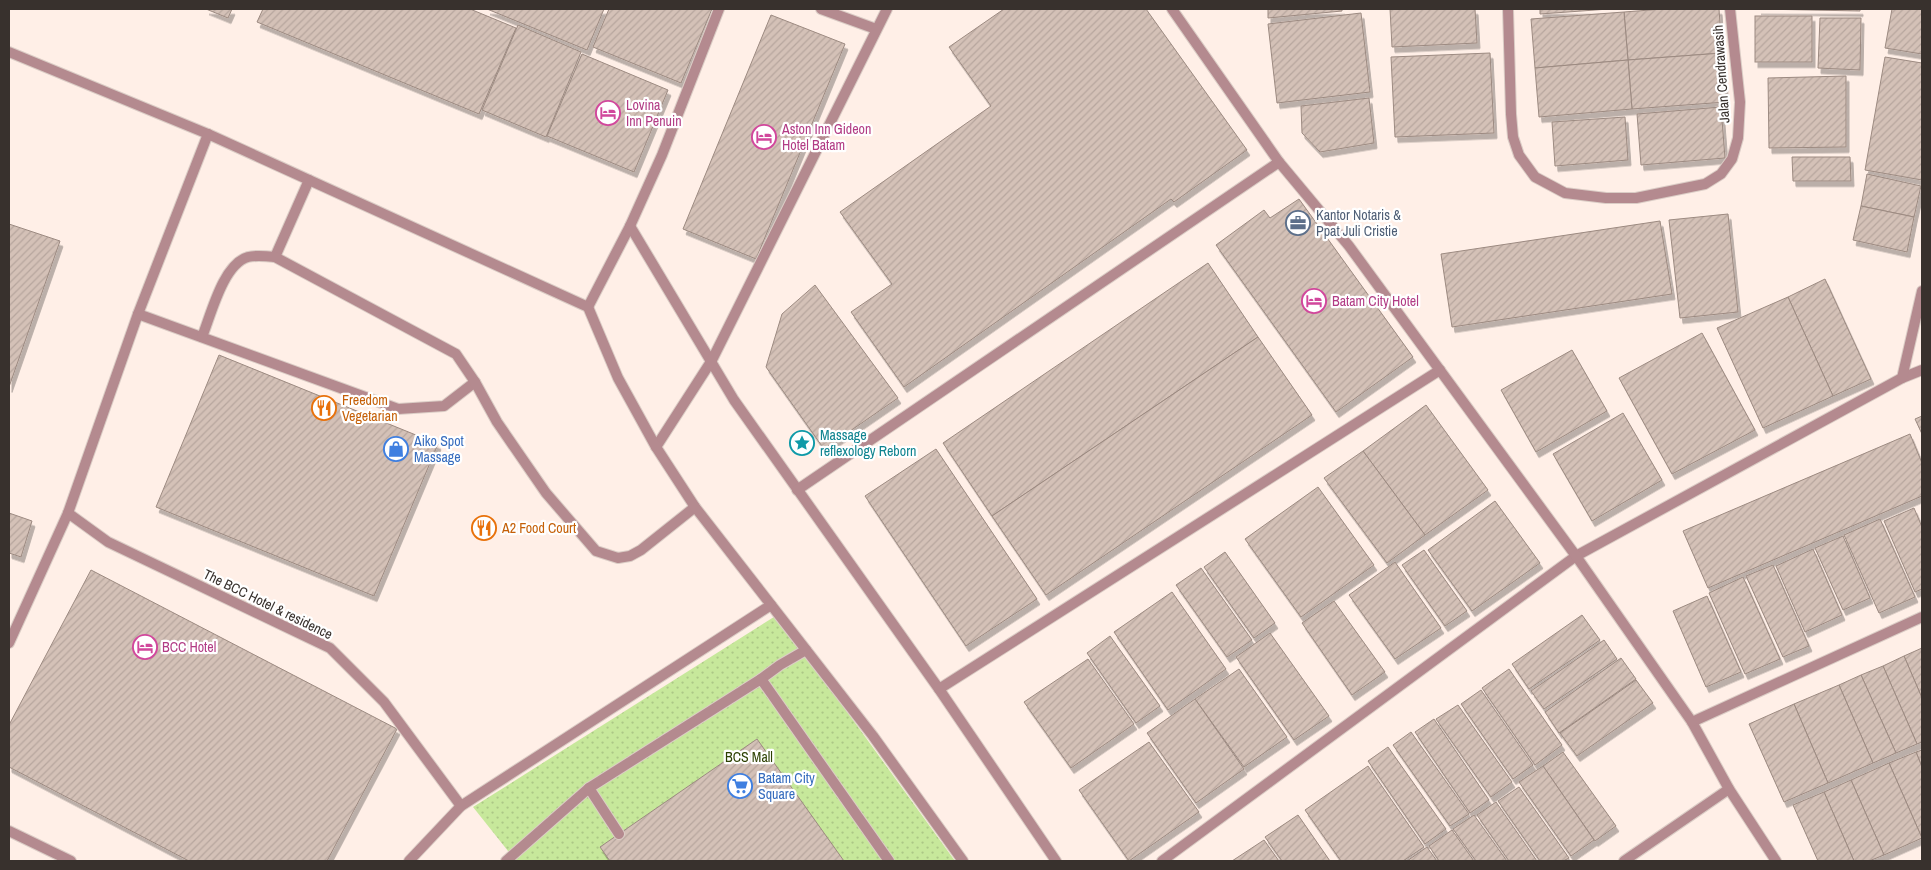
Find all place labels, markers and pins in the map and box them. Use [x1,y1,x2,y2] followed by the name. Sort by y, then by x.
[626,96,682,130] place label: Lovina Inn Penuin
[595,100,621,126] hotel icon: Lovina Inn Penuin
[781,120,871,154] place label: Aston Inn Gideon Hotel Batam
[751,124,777,150] hotel icon: Aston Inn Gideon Hotel Batam
[1316,206,1401,240] place label: Kantor Notaris & Ppat Juli Cristie
[1285,210,1311,236] office icon: Kantor Notaris & Ppat Juli Cristie
[1301,288,1327,314] hotel icon: Batam City Hotel
[1332,292,1419,310] place label: Batam City Hotel
[342,391,398,425] place label: Freedom Vegetarian
[311,395,337,421] restaurant icon: Freedom Vegetarian
[820,426,916,460] place label: Massage reflexology Reborn
[789,430,815,456] place icon: Massage reflexology Reborn
[413,432,464,466] place label: Aiko Spot Massage
[383,436,409,462] shop icon: Aiko Spot Massage
[471,515,497,541] restaurant icon: A2 Food Court
[501,519,576,537] place label: A2 Food Court
[132,634,158,660] hotel icon: BCC Hotel
[162,638,216,656] place label: BCC Hotel
[758,769,815,803] place label: Batam City Square
[727,773,753,799] supermarket icon: Batam City Square

